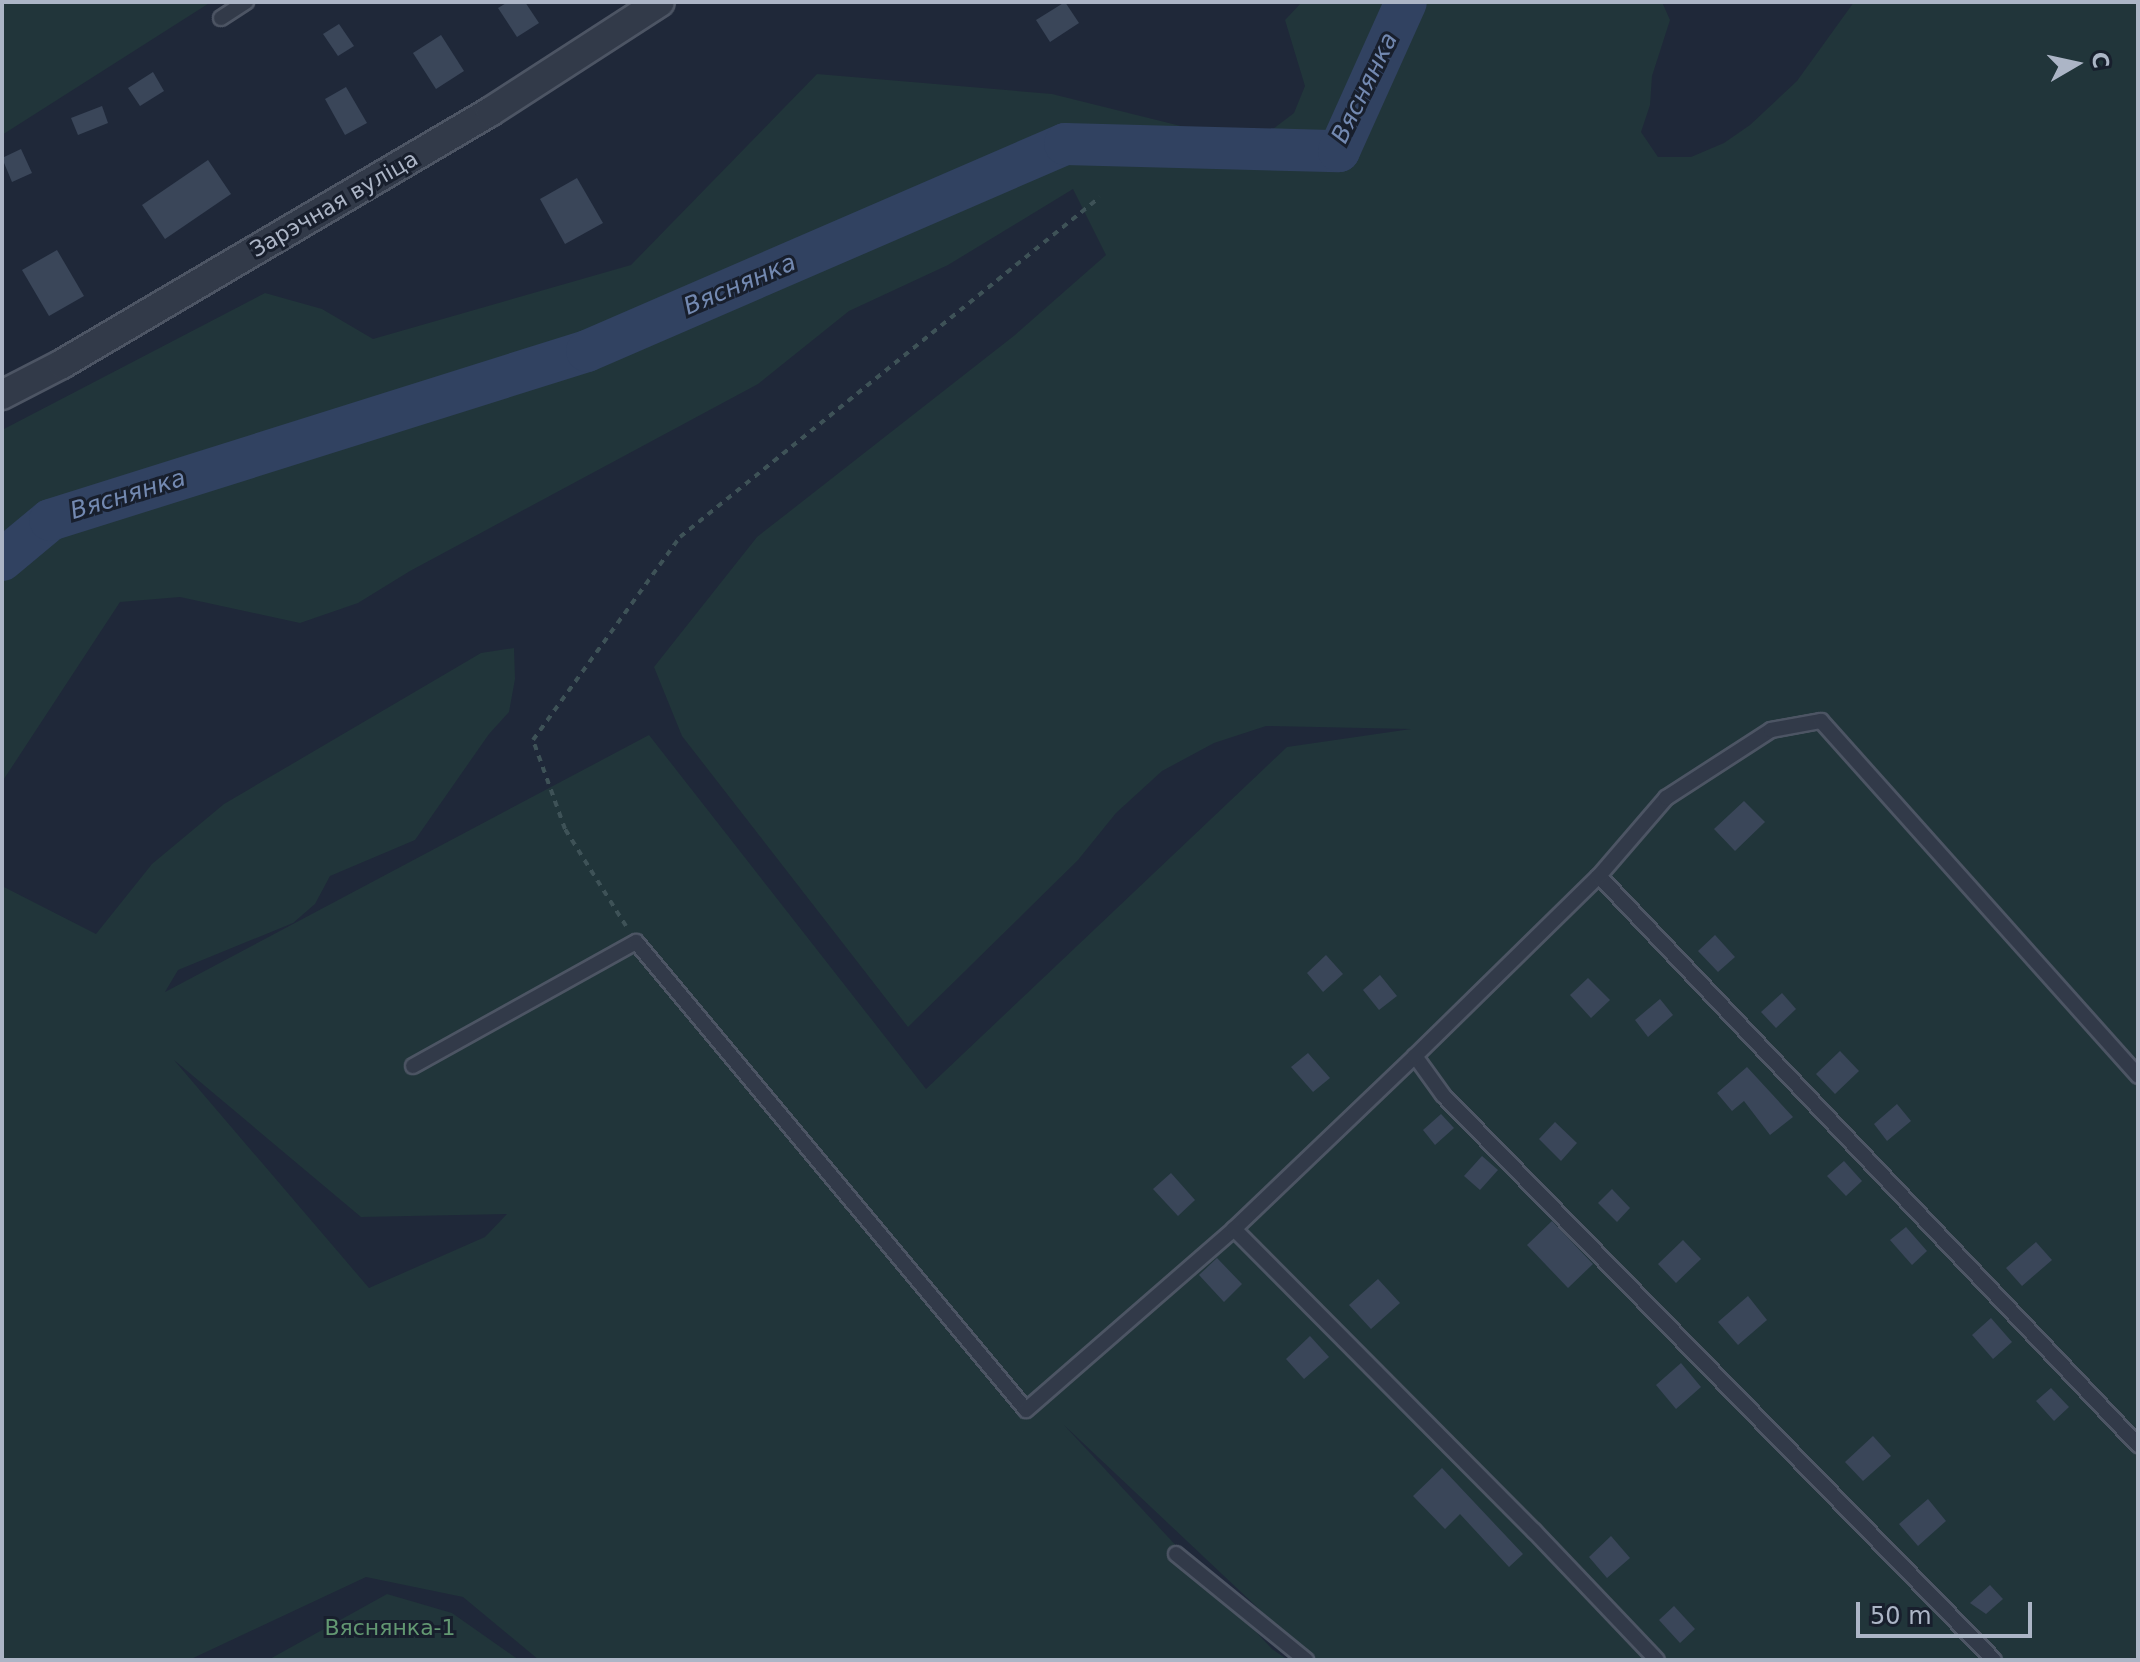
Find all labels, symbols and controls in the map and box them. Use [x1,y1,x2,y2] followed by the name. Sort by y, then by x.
[2036,24,2116,104] north arrow
[1326,28,1404,148] water label: Вяснянка
[2087,50,2114,70] text: С
[245,145,423,263] street label: Зарэчная вуліца
[680,248,800,322] water label: Вяснянка
[67,464,189,526] water label: Вяснянка
[1860,1586,2036,1636] scale bar
[1870,1602,1932,1630] text: 50 m
[324,1615,456,1641] park label: Вяснянка-1

